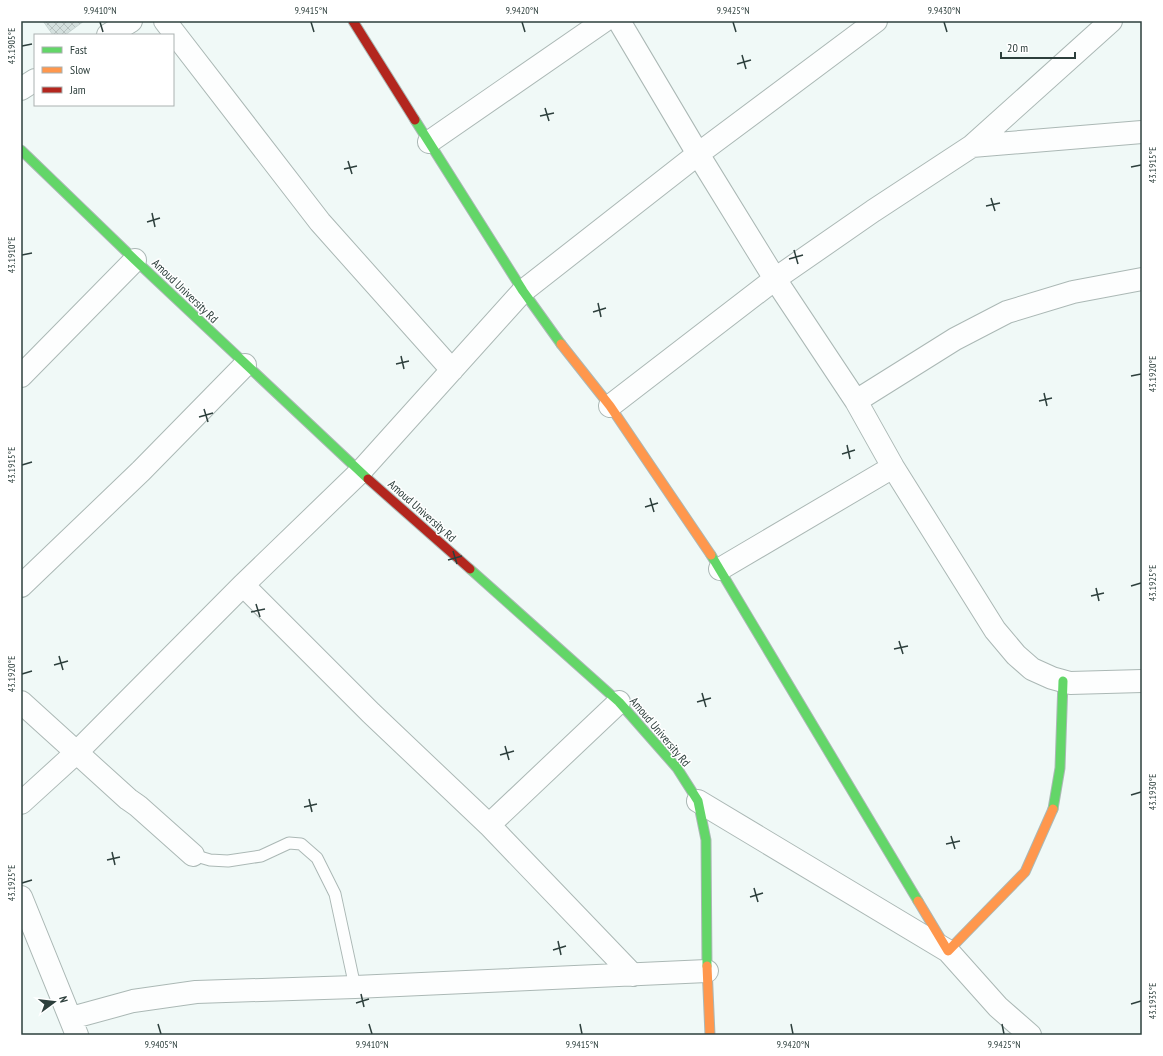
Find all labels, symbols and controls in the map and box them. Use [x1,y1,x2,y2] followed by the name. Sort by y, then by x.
[83,4,117,17] text: 9.9410°N
[294,4,328,17] text: 9.9415°N
[505,4,539,17] text: 9.9420°N
[716,4,750,17] text: 9.9425°N
[927,4,961,17] text: 9.9430°N
[5,28,18,64] text: 43.1905°E
[34,34,174,106] legend
[1001,34,1075,60] scale bar
[1007,40,1028,55] text: 20 m
[70,42,88,57] text: Fast
[70,62,91,77] text: Slow
[69,82,86,97] text: Jam
[1146,147,1159,183] text: 43.1915°E
[5,237,18,273] text: 43.1910°E
[149,255,222,326] street label: Amoud University Rd
[1146,356,1159,392] text: 43.1920°E
[5,447,18,483] text: 43.1915°E
[385,476,459,545] street label: Amoud University Rd
[1146,565,1159,601] text: 43.1925°E
[5,656,18,692] text: 43.1920°E
[627,694,694,770] street label: Amoud University Rd
[1146,774,1159,810] text: 43.1930°E
[5,865,18,901] text: 43.1925°E
[34,982,74,1022] north arrow
[1146,983,1159,1019] text: 43.1935°E
[56,995,71,1004] text: N
[144,1038,178,1051] text: 9.9405°N
[355,1038,389,1051] text: 9.9410°N
[565,1038,599,1051] text: 9.9415°N
[776,1038,810,1051] text: 9.9420°N
[987,1038,1021,1051] text: 9.9425°N

